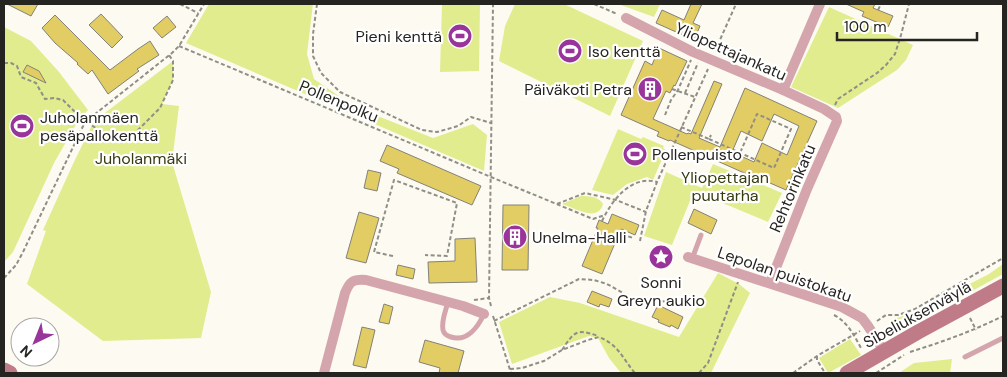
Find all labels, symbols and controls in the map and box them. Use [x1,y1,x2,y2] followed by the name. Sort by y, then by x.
[837,10,977,42] scale bar
[672,17,790,85] street label: Yliopettajankatu
[844,17,887,37] text: 100 m
[447,23,473,49] sports icon: Pieni kenttä
[356,26,442,47] place label: Pieni kenttä
[557,38,583,64] sports icon: Iso kenttä
[588,41,661,62] place label: Iso kenttä
[296,75,382,128] street label: Pollenpolku
[637,76,663,102] building icon: Päiväkoti Petra
[524,79,632,100] place label: Päiväkoti Petra
[40,107,158,146] place label: Juholanmäen pesäpallokenttä
[9,113,35,139] sports icon: Juholanmäen pesäpallokenttä
[622,141,648,167] sports icon: Pollenpuisto
[764,141,820,235] street label: Rehtorinkatu
[652,144,742,165] place label: Pollenpuisto
[95,148,187,169] park label: Juholanmäki
[681,167,769,206] park label: Yliopettajan puutarha
[502,224,528,250] building icon: Unelma-Halli
[532,227,627,248] place label: Unelma-Halli
[715,242,855,307] street label: Lepolan puistokatu
[648,244,674,270] place icon: Sonni Greyn aukio
[617,272,705,311] place label: Sonni Greyn aukio
[860,276,975,353] street label: Sibeliuksenväylä
[10,317,60,367] north arrow
[16,341,36,362] text: N

